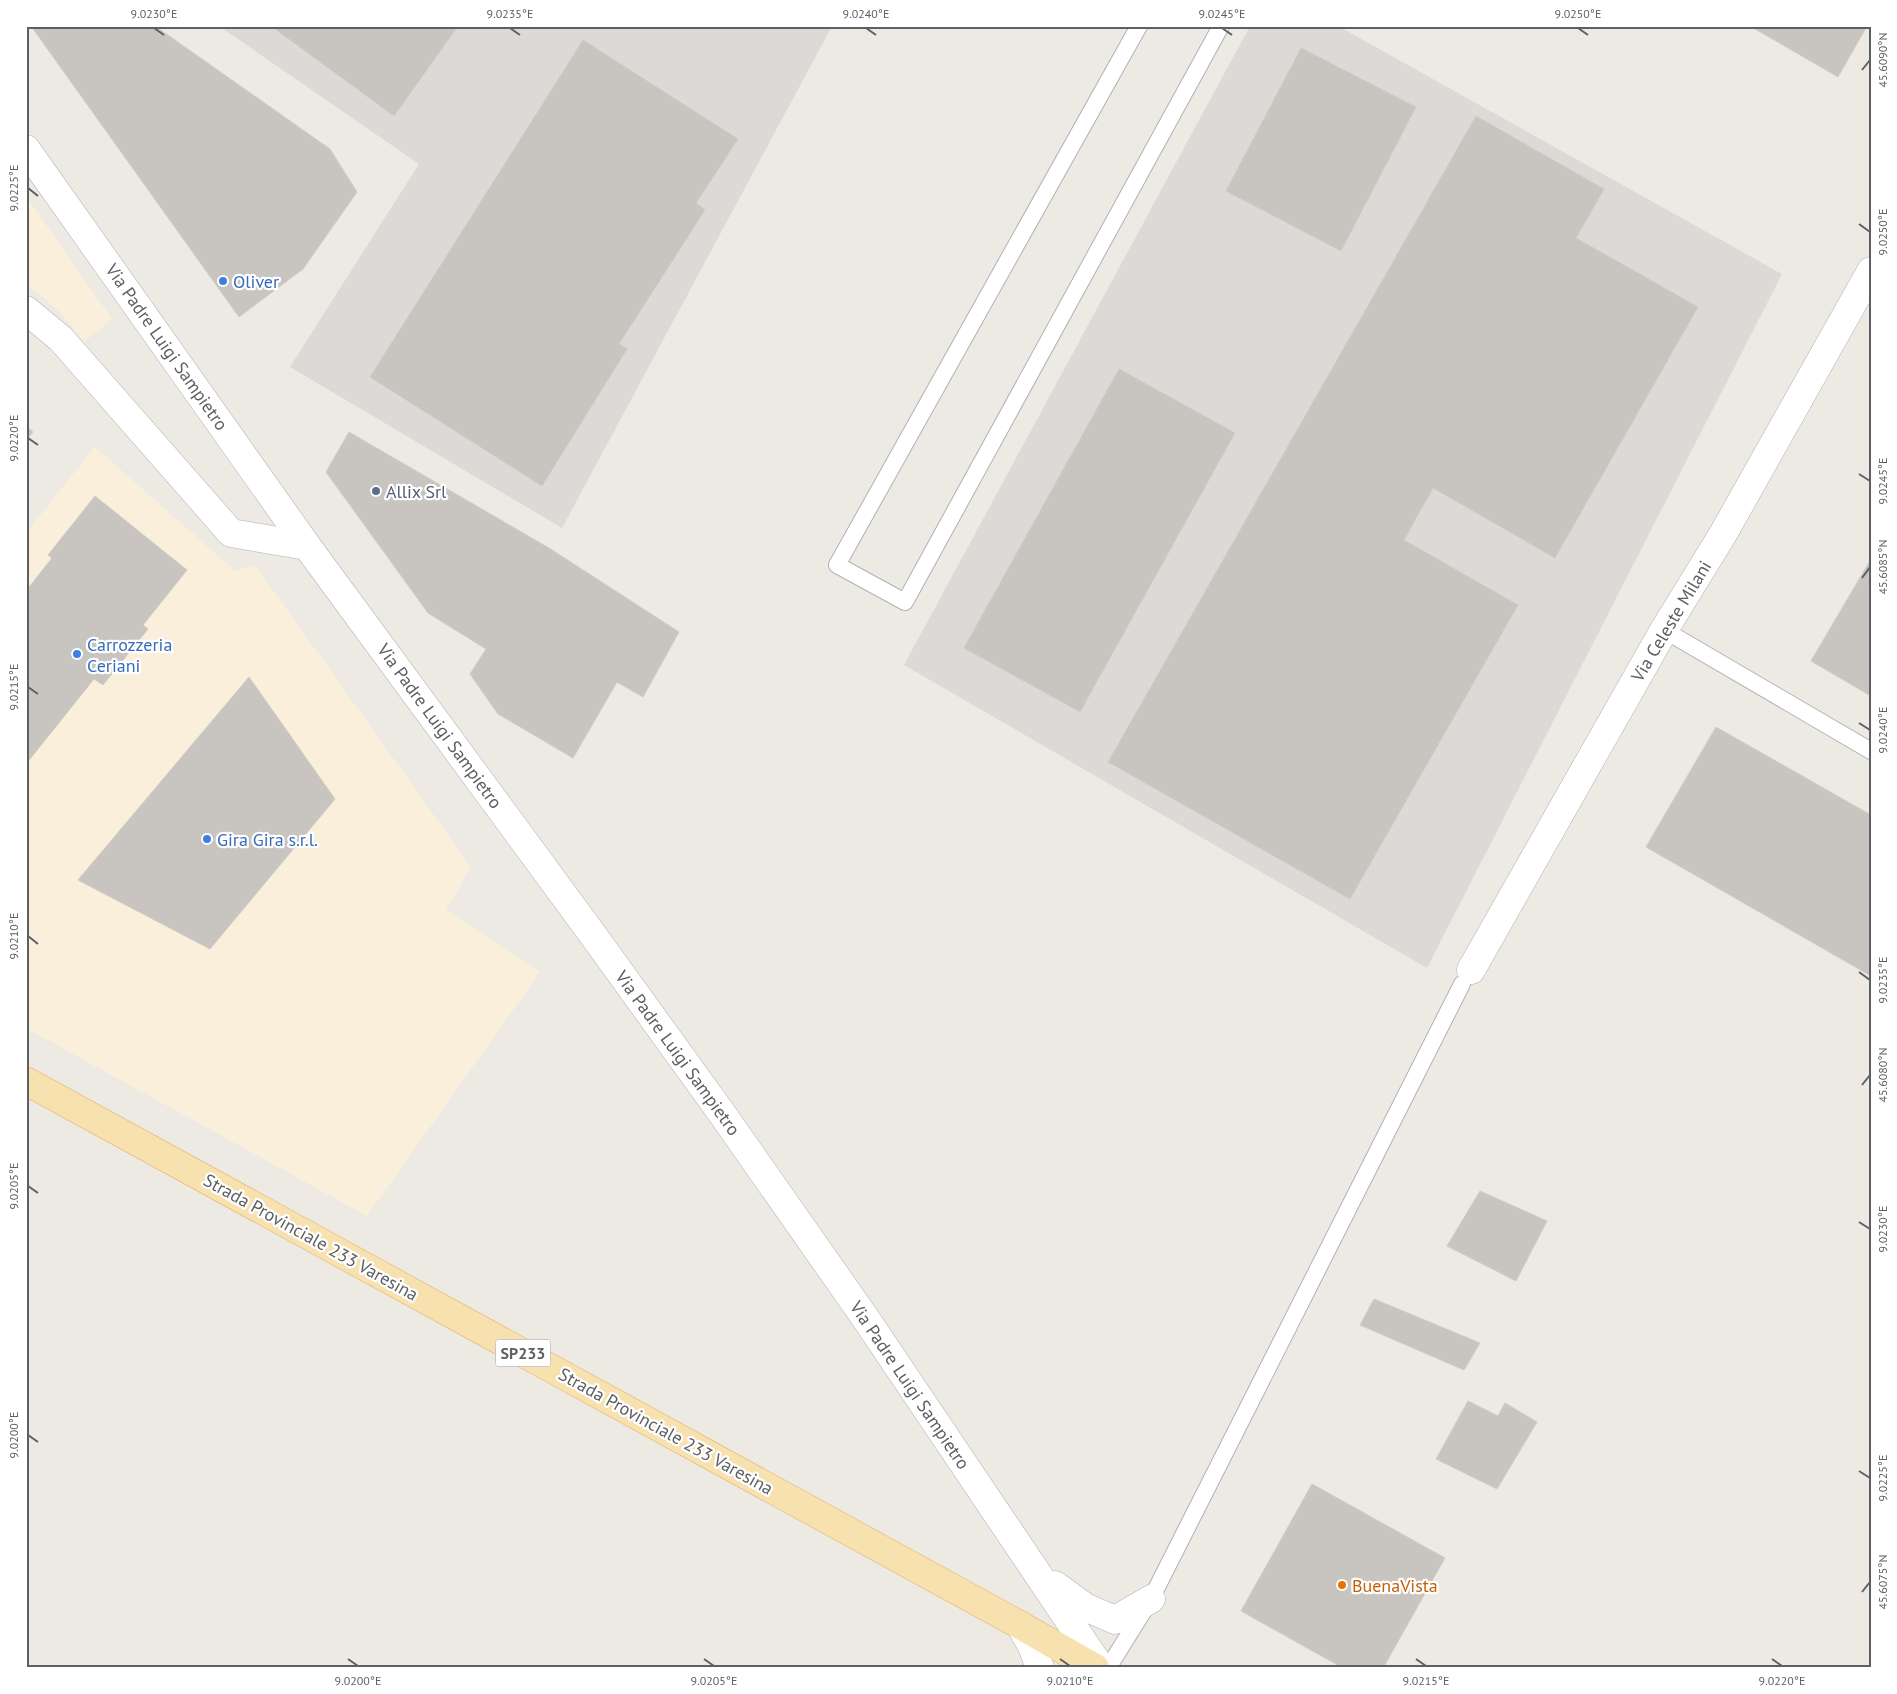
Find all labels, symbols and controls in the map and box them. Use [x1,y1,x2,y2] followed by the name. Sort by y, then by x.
[131,6,177,21] text: 9.0230°E
[487,6,533,21] text: 9.0235°E
[843,6,889,21] text: 9.0240°E
[1199,6,1245,21] text: 9.0245°E
[1555,6,1601,21] text: 9.0250°E
[1875,33,1890,87] text: 45.6090°N
[6,165,21,211] text: 9.0225°E
[1875,209,1890,255] text: 9.0250°E
[100,258,233,435] street label: Via Padre Luigi Sampietro
[233,270,279,293] place label: Oliver
[217,275,229,287] marker: Oliver
[6,415,21,461] text: 9.0220°E
[1875,458,1890,504] text: 9.0245°E
[386,480,447,503] place label: Allix Srl
[370,485,382,497] marker: Allix Srl
[1875,540,1890,594] text: 45.6085°N
[1625,556,1716,687] street label: Via Celeste Milani
[87,633,172,677] place label: Carrozzeria Ceriani
[372,638,508,813] street label: Via Padre Luigi Sampietro
[71,648,83,660] marker: Carrozzeria Ceriani
[6,664,21,710] text: 9.0215°E
[1875,707,1890,753] text: 9.0240°E
[217,828,318,851] place label: Gira Gira s.r.l.
[201,833,213,845] marker: Gira Gira s.r.l.
[6,913,21,959] text: 9.0210°E
[1875,957,1890,1003] text: 9.0235°E
[610,965,746,1140] street label: Via Padre Luigi Sampietro
[1875,1048,1890,1102] text: 45.6080°N
[6,1163,21,1209] text: 9.0205°E
[200,1168,422,1306] street label: Strada Provinciale 233 Varesina
[1875,1206,1890,1252] text: 9.0230°E
[844,1296,975,1474] street label: Via Padre Luigi Sampietro
[496,1340,550,1366] road number: SP233
[555,1362,777,1500] street label: Strada Provinciale 233 Varesina
[6,1412,21,1458] text: 9.0200°E
[1875,1455,1890,1501] text: 9.0225°E
[1875,1555,1890,1609] text: 45.6075°N
[1352,1574,1438,1597] place label: BuenaVista
[1336,1579,1348,1591] marker: BuenaVista
[335,1673,381,1688] text: 9.0200°E
[691,1673,737,1688] text: 9.0205°E
[1047,1673,1093,1688] text: 9.0210°E
[1403,1673,1449,1688] text: 9.0215°E
[1759,1673,1805,1688] text: 9.0220°E

